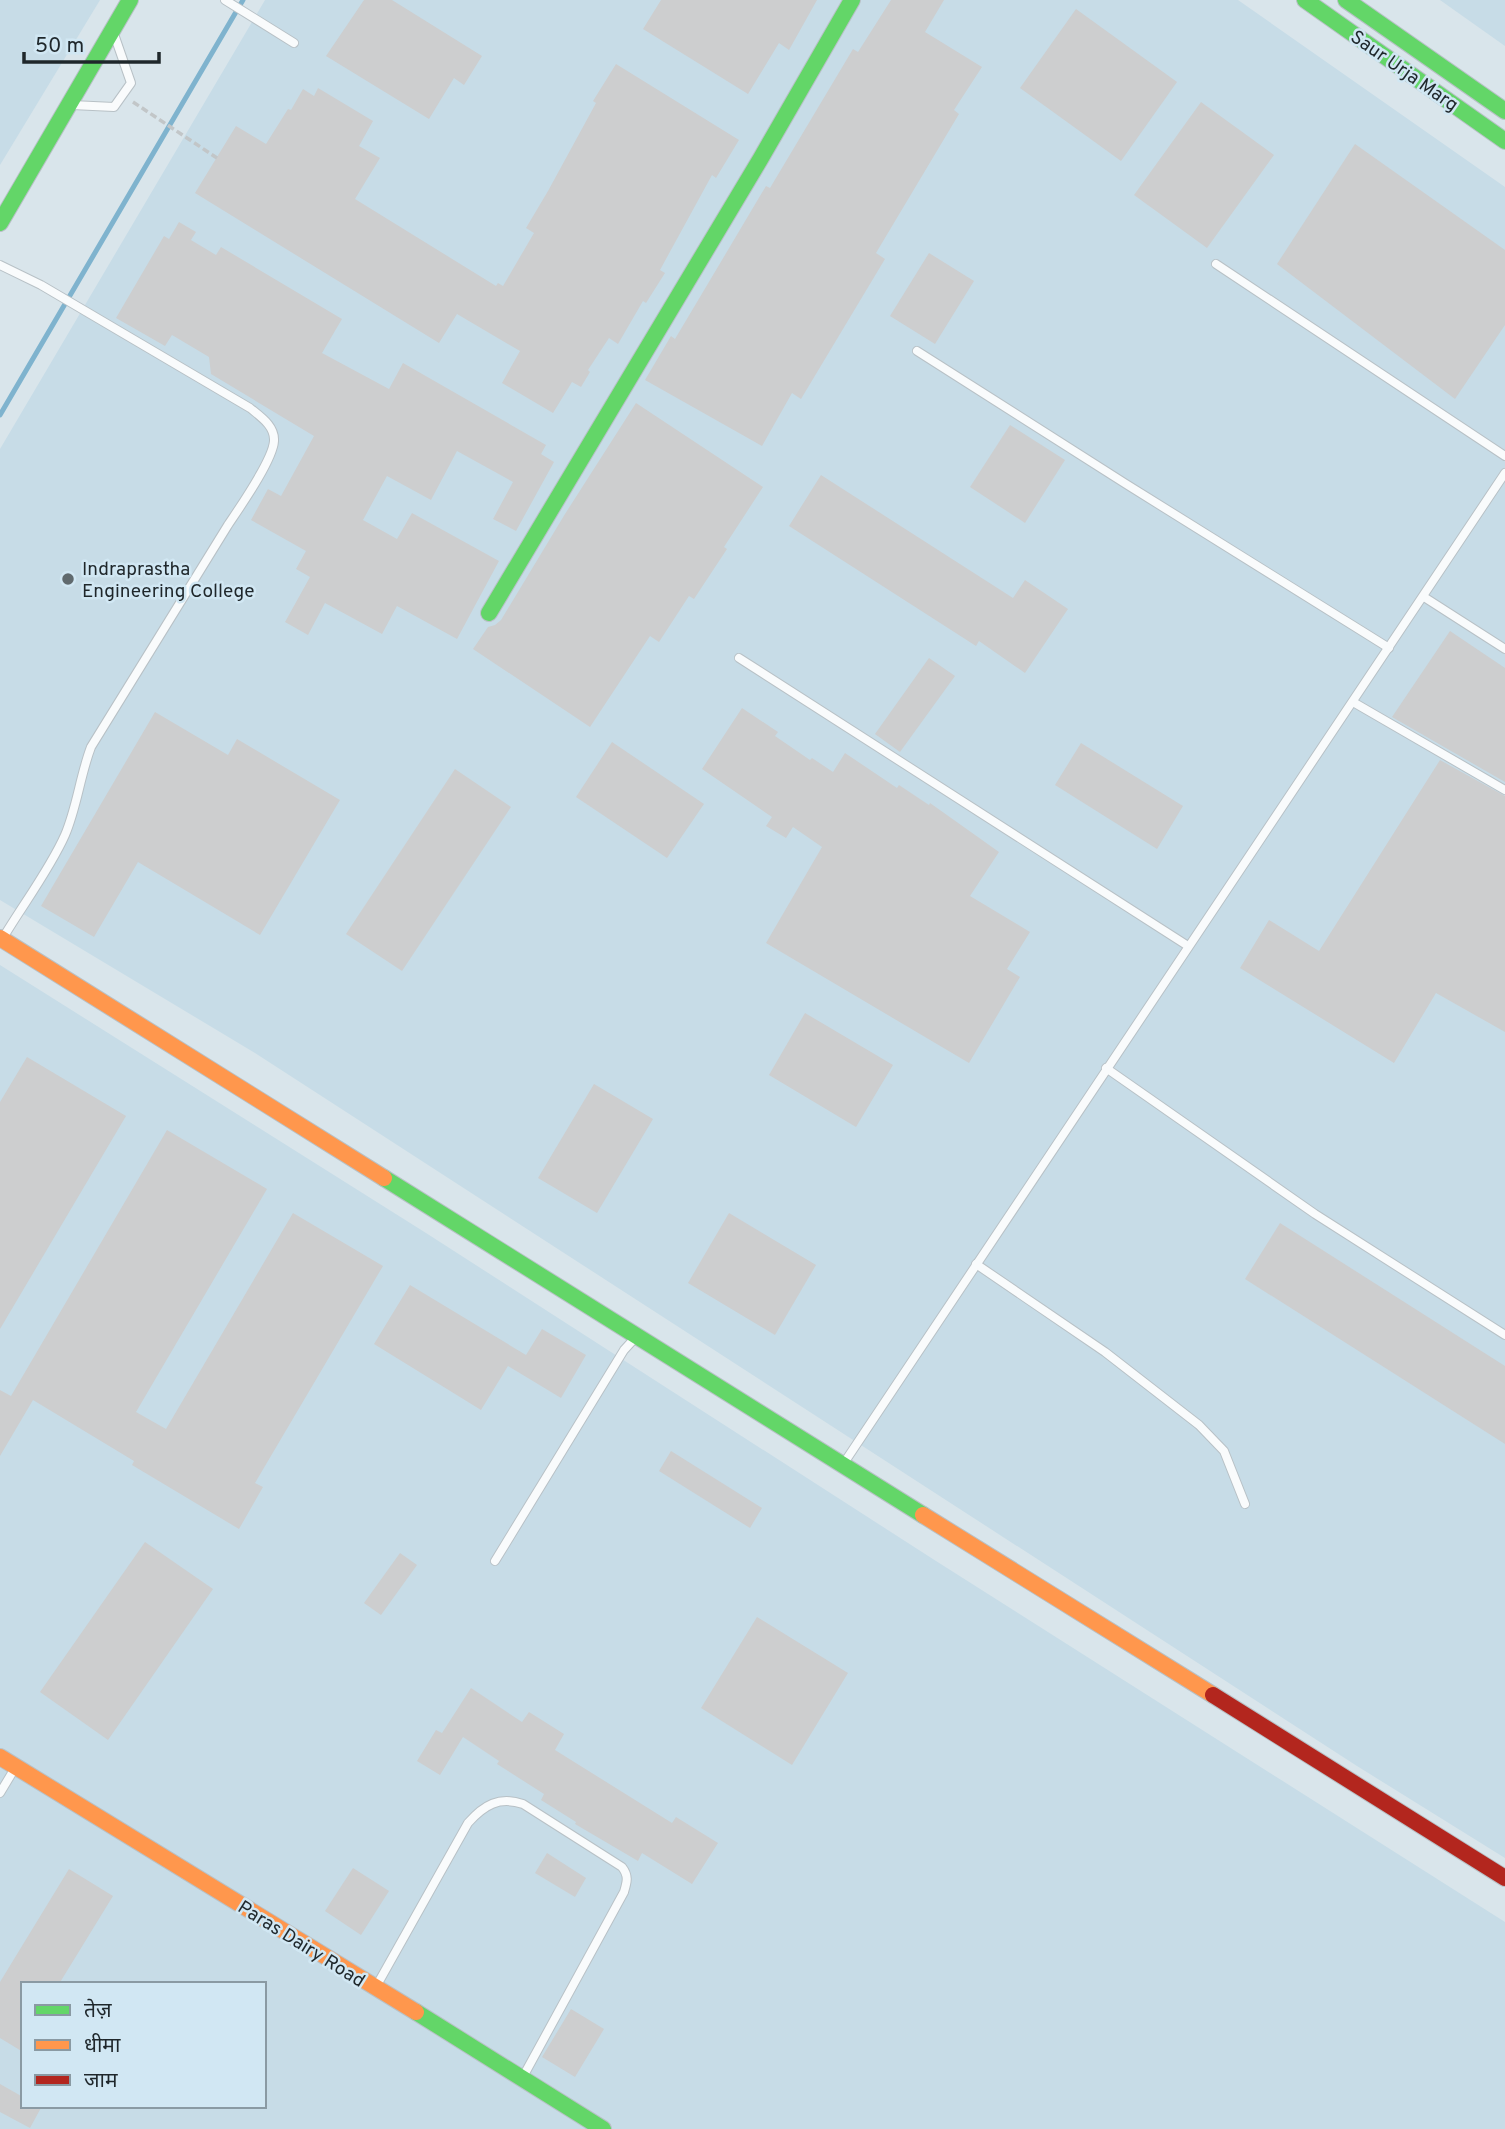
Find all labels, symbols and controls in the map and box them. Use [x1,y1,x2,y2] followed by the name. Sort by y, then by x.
[24,21,159,65] scale bar
[1345,26,1462,118] street label: Saur Urja Marg
[35,33,84,60] text: 50 m
[82,558,254,604] place label: Indraprastha Engineering College
[60,571,76,587] marker: Indraprastha Engineering College
[233,1896,369,1993] street label: Paras Dairy Road
[21,1982,266,2108] legend
[84,1998,112,2025] text: तेज़
[84,2033,121,2060] text: धीमा
[84,2068,118,2095] text: जाम

